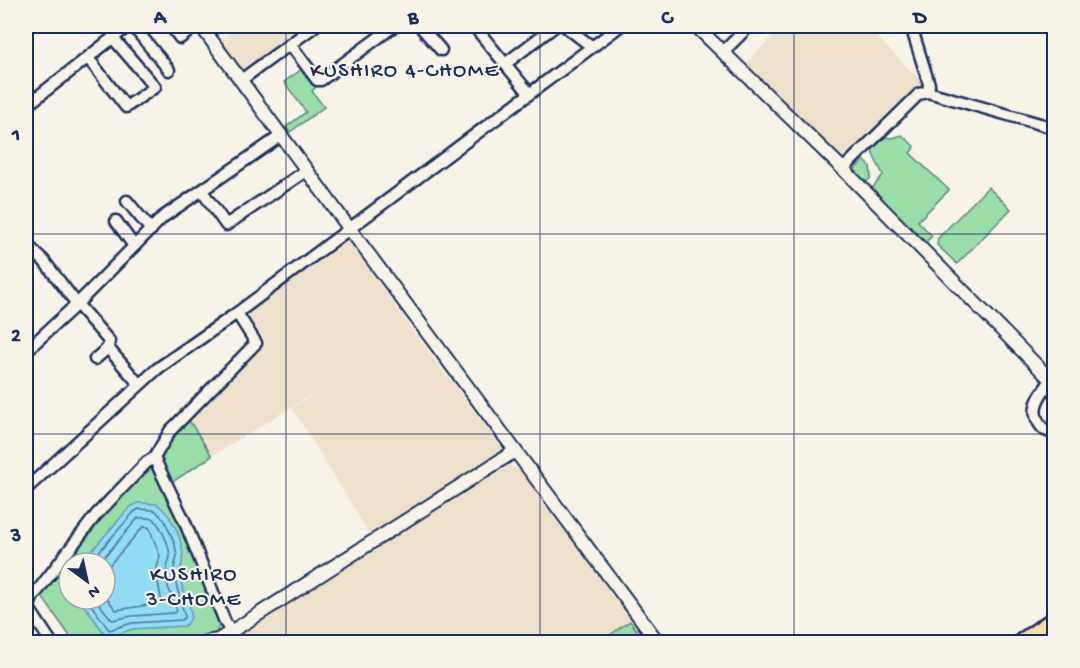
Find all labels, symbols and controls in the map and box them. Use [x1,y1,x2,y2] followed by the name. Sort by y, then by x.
[153,8,168,31] text: A
[407,8,419,31] text: B
[661,8,675,31] text: C
[911,8,927,31] text: D
[310,59,500,85] district label: KUSHIRO 4-CHOME
[11,125,20,148] text: 1
[11,326,21,349] text: 2
[10,526,21,549] text: 3
[57,551,117,611] north arrow
[145,563,242,614] district label: KUSHIRO 3-CHOME
[83,580,103,602] text: N

